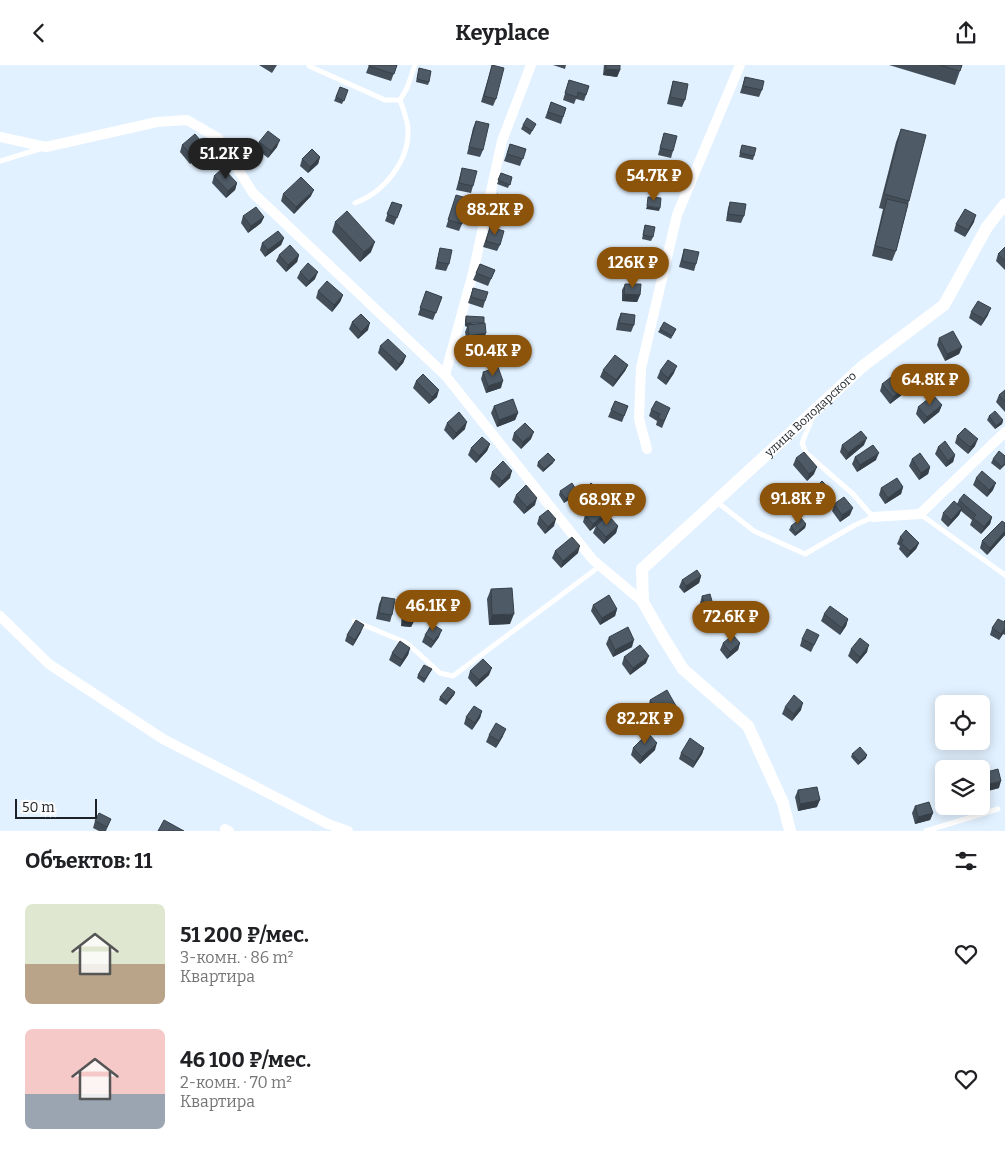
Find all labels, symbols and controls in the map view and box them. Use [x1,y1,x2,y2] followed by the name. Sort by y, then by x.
[25,19,53,47] icon: back
[455,19,550,46] text: Keyplace
[952,19,980,47] icon: share
[180,137,272,180] pin: 51.2K ₽
[199,144,253,163] text: 51.2K ₽
[608,159,700,202] pin: 54.7K ₽
[627,166,681,185] text: 54.7K ₽
[449,193,541,236] pin: 88.2K ₽
[467,200,523,219] text: 88.2K ₽
[592,247,674,289] pin: 126K ₽
[608,253,658,272] text: 126K ₽
[447,335,539,377] pin: 50.4K ₽
[465,341,521,360] text: 50.4K ₽
[884,363,976,406] pin: 64.8K ₽
[761,369,859,460] street label: улица Володарского
[901,370,959,389] text: 64.8K ₽
[561,483,653,526] pin: 68.9K ₽
[752,483,844,525] pin: 91.8K ₽
[771,489,825,508] text: 91.8K ₽
[579,490,635,509] text: 68.9K ₽
[387,589,479,632] pin: 46.1K ₽
[406,596,460,615] text: 46.1K ₽
[685,601,777,643] pin: 72.6K ₽
[703,607,759,626] text: 72.6K ₽
[935,695,990,815] map controls
[935,695,990,750] button: locate
[599,703,691,745] pin: 82.2K ₽
[617,709,673,728] text: 82.2K ₽
[935,760,990,815] button: layers
[15,796,98,819] scale bar
[22,799,55,816] text: 50 m
[952,847,980,875] icon: filters
[25,848,152,874] text: Объектов: 11
[180,922,309,948] text: 51 200 ₽/мес.
[65,924,125,984] icon: home
[952,940,980,968] icon: heart
[180,948,293,967] text: 3-комн. · 86 m²
[180,967,255,986] text: Квартира
[180,1047,311,1073] text: 46 100 ₽/мес.
[65,1049,125,1109] icon: home
[952,1065,980,1093] icon: heart
[180,1073,292,1092] text: 2-комн. · 70 m²
[180,1092,255,1111] text: Квартира

